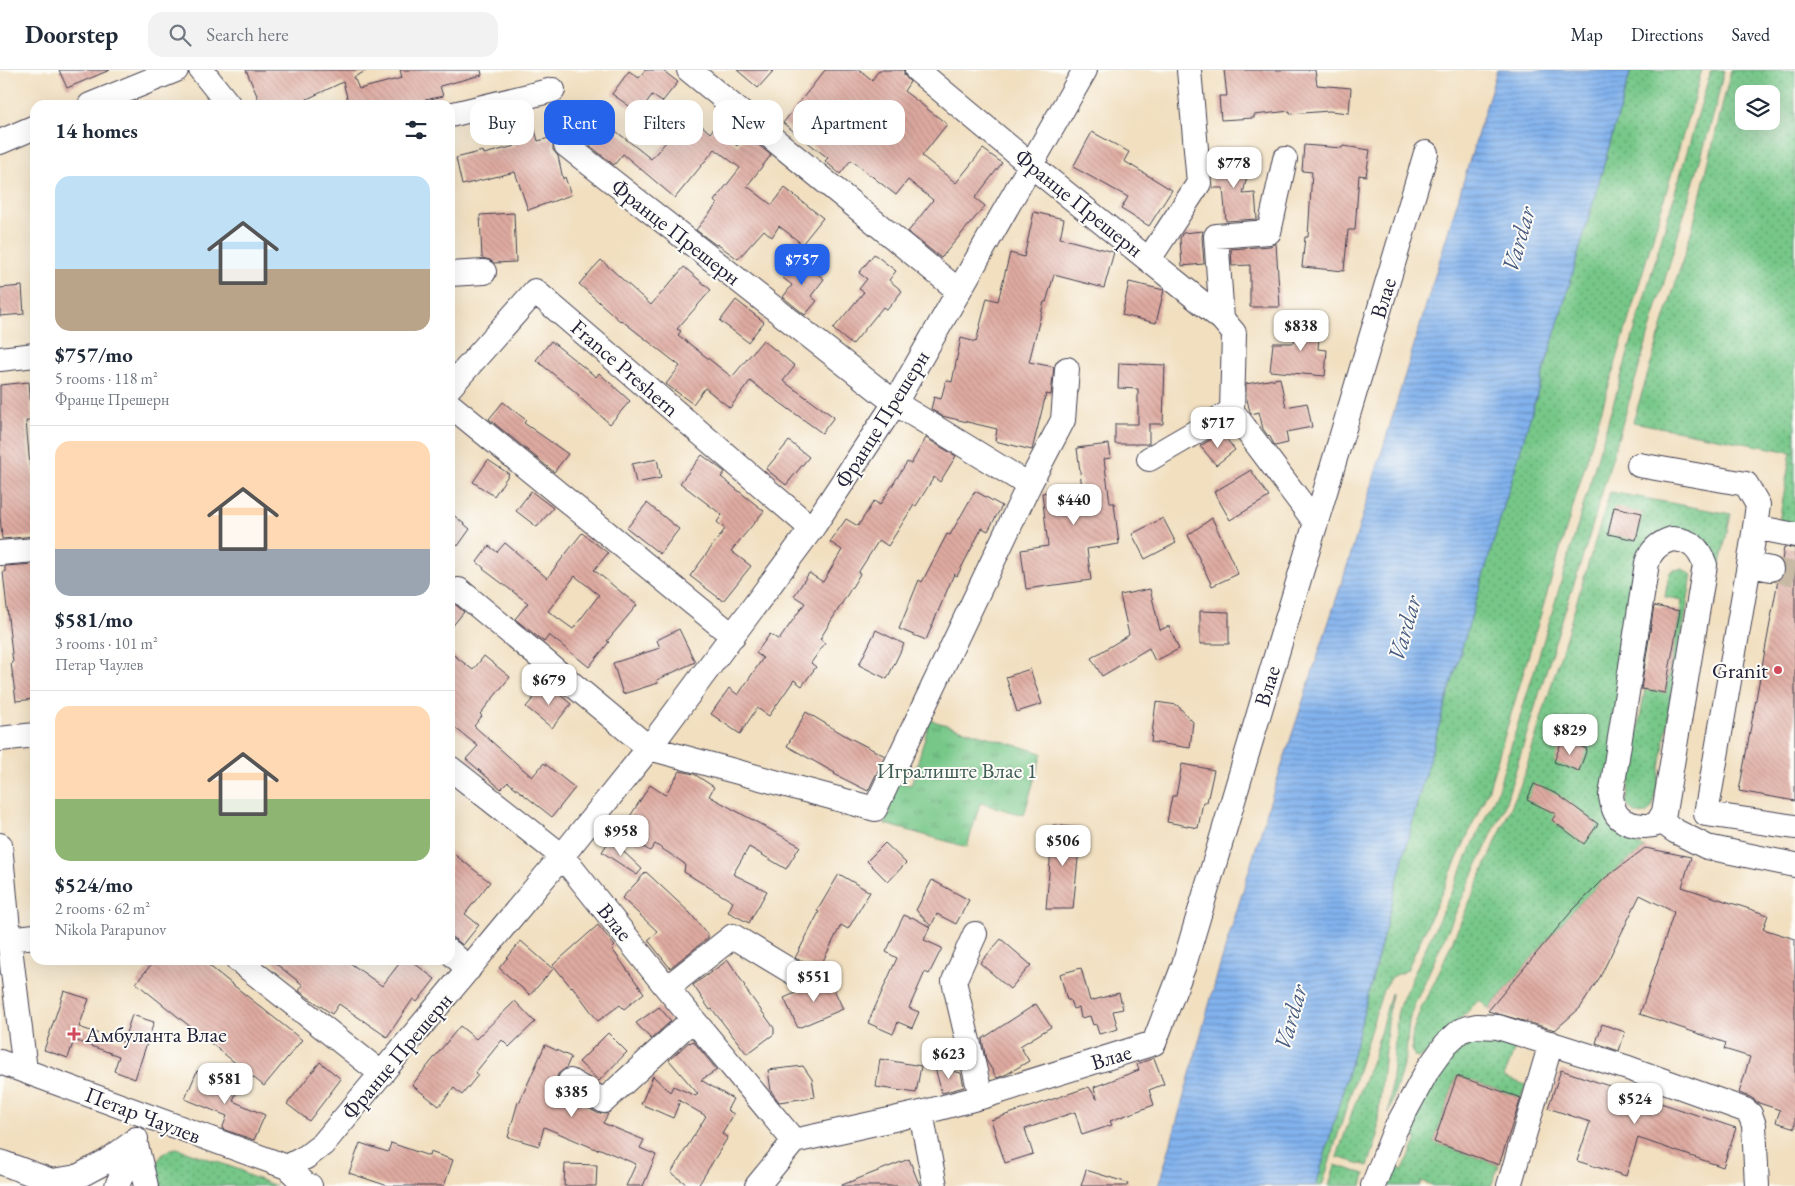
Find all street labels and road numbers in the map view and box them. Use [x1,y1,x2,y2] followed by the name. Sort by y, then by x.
[1009,142,1149,264] street label: Франце Прешерн
[605,172,747,292] street label: Франце Прешерн
[1363,274,1403,322] street label: Влае
[565,313,686,423] street label: France Preshern
[828,345,936,493] street label: Францe Прешерн
[1247,662,1287,710] street label: Влае
[591,897,639,947] street label: Влае
[335,986,459,1126] street label: Францe Прешерн
[1087,1037,1135,1077] street label: Влае
[81,1080,205,1150] street label: Петар Чаулев

